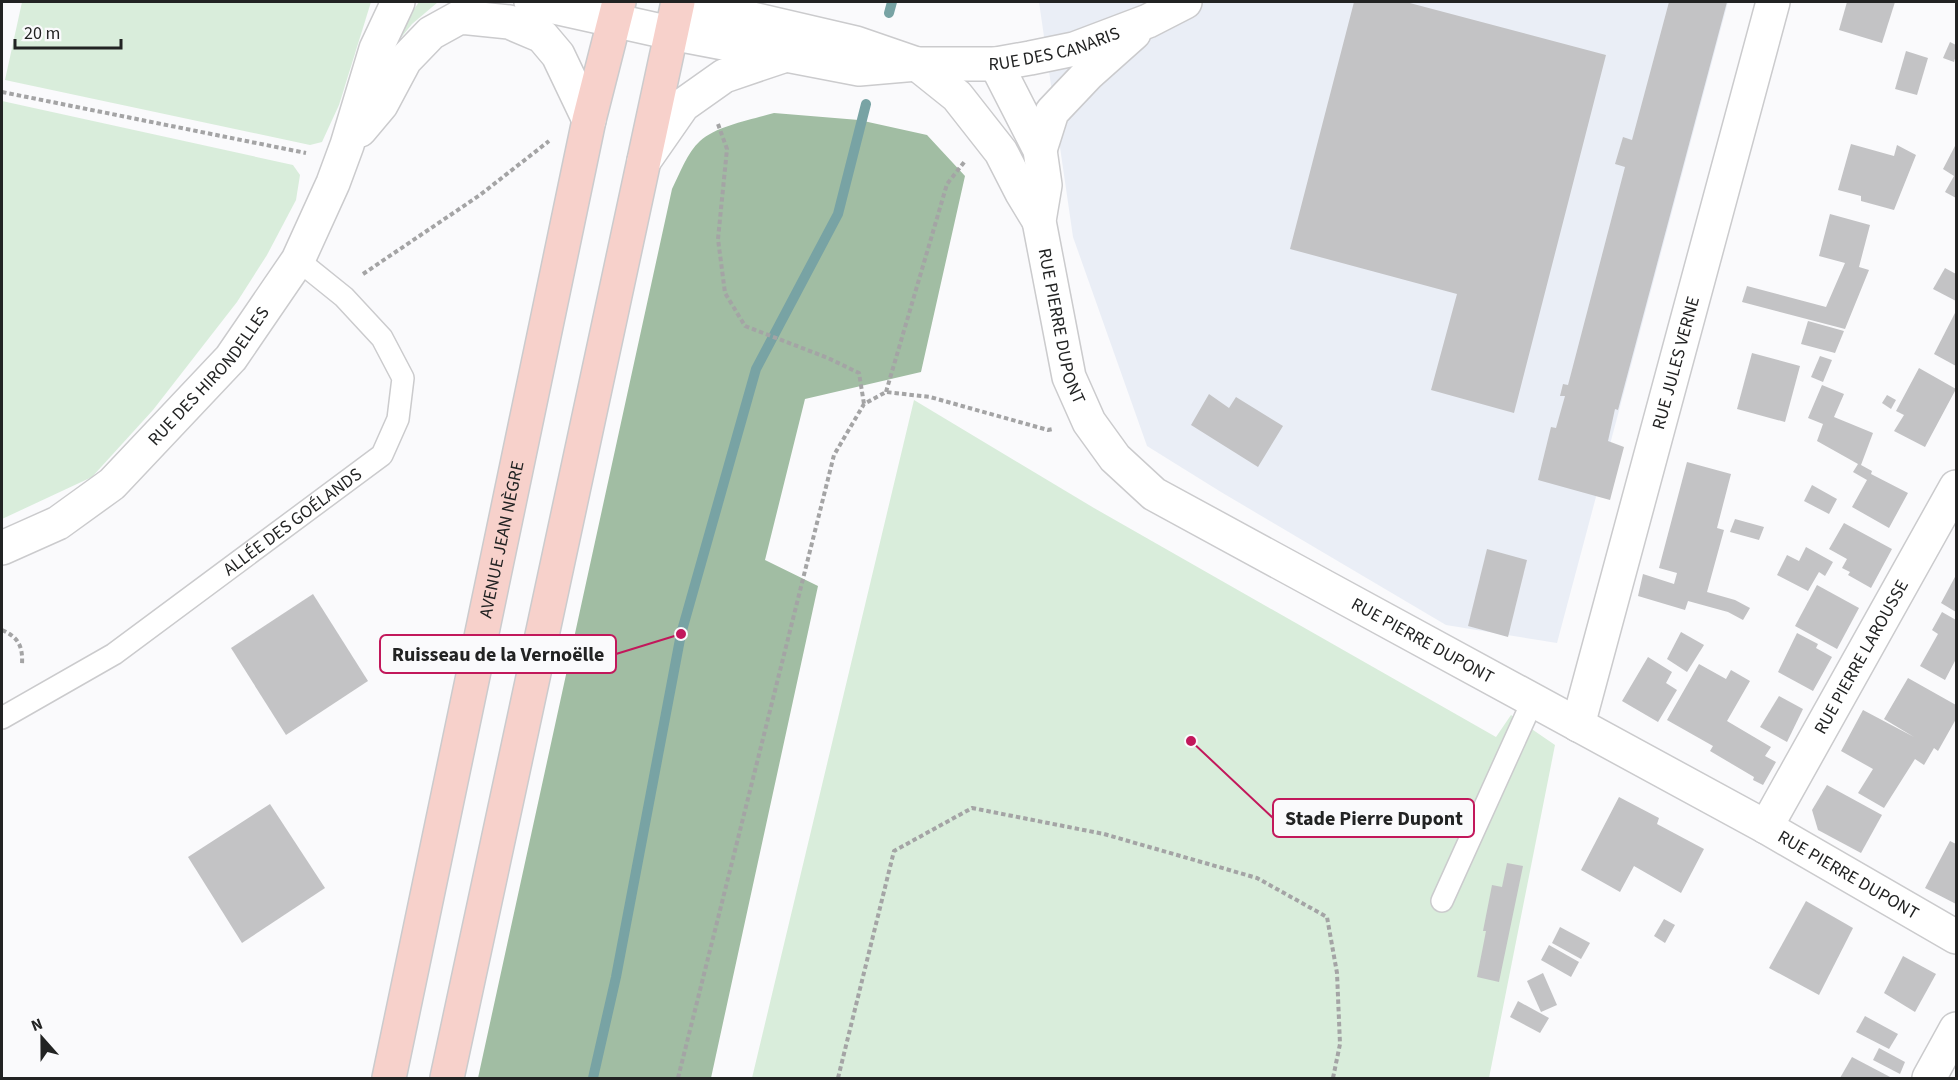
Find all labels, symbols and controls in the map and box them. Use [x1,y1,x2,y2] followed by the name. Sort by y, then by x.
[15,12,122,50] scale bar
[989,20,1123,77] street label: RUE DES CANARIS
[24,21,60,46] text: 20 m
[1032,246,1092,408] street label: RUE PIERRE DUPONT
[1646,294,1706,432] street label: RUE JULES VERNE
[142,301,275,451] street label: RUE DES HIRONDELLES
[473,459,530,620] street label: AVENUE JEAN NÈGRE
[218,462,367,582] street label: ALLÉE DES GOÉLANDS
[1808,575,1914,739] street label: RUE PIERRE LAROUSSE
[1347,591,1499,689] street label: RUE PIERRE DUPONT
[380,635,616,673] callout: Ruisseau de la Vernoëlle
[392,641,604,669] text: Ruisseau de la Vernoëlle
[1273,799,1474,837] callout: Stade Pierre Dupont
[1285,805,1463,833] text: Stade Pierre Dupont
[1773,824,1924,926] street label: RUE PIERRE DUPONT
[12,1008,72,1068] north arrow
[28,1013,46,1037] text: N

